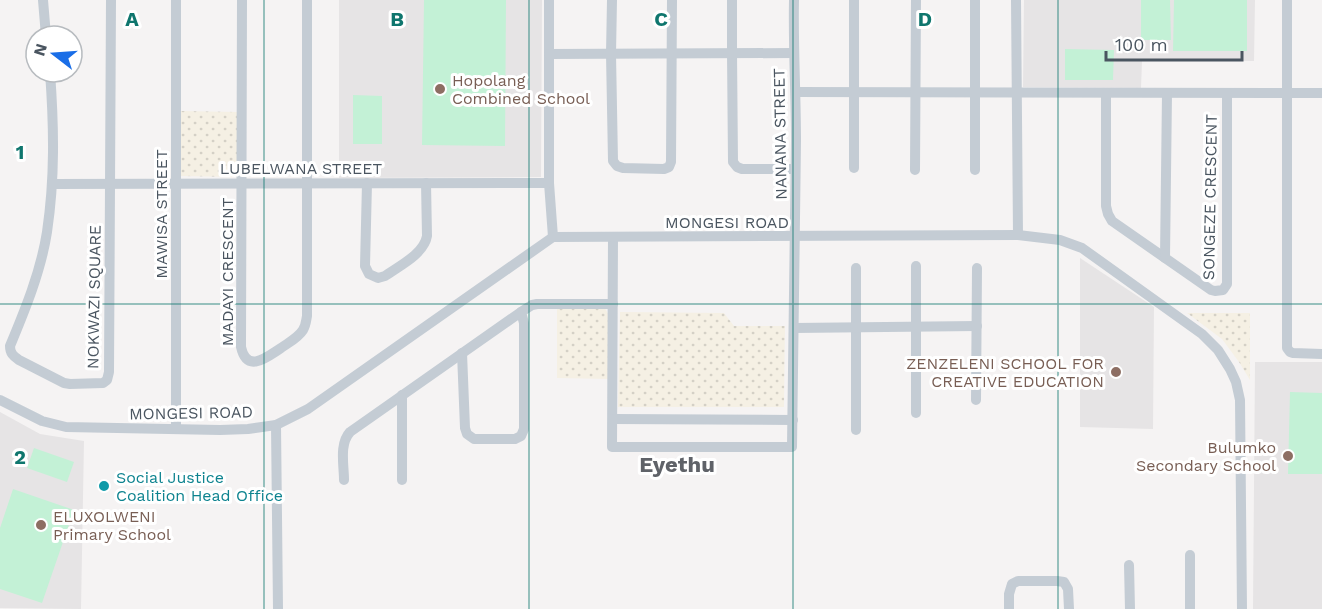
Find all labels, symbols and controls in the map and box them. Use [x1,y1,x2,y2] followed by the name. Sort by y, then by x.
[125,7,139,31] text: A
[390,7,404,31] text: B
[654,7,668,31] text: C
[918,7,932,31] text: D
[24,24,84,84] north arrow
[1106,24,1242,62] scale bar
[1115,34,1168,55] text: 100 m
[29,41,51,58] text: N
[769,68,791,200] street label: NANANA STREET
[452,71,590,108] place label: Hopolang Combined School
[433,82,447,96] marker: Hopolang Combined School
[1199,113,1221,280] street label: SONGEZE CRESCENT
[16,140,24,164] text: 1
[152,149,171,279] street label: MAWISA STREET
[220,159,383,178] street label: LUBELWANA STREET
[218,197,237,346] street label: MADAYI CRESCENT
[665,213,789,232] street label: MONGESI ROAD
[83,225,105,369] street label: NOKWAZI SQUARE
[906,354,1104,391] place label: ZENZELENI SCHOOL FOR CREATIVE EDUCATION
[1109,365,1123,379] marker: ZENZELENI SCHOOL FOR CREATIVE EDUCATION
[129,402,253,424] street label: MONGESI ROAD
[1136,438,1276,475] place label: Bulumko Secondary School
[14,445,26,469] text: 2
[1281,449,1295,463] marker: Bulumko Secondary School
[639,452,715,477] district label: Eyethu
[116,468,283,505] place label: Social Justice Coalition Head Office
[97,479,111,493] marker: Social Justice Coalition Head Office
[53,507,171,544] place label: ELUXOLWENI Primary School
[34,518,48,532] marker: ELUXOLWENI Primary School

